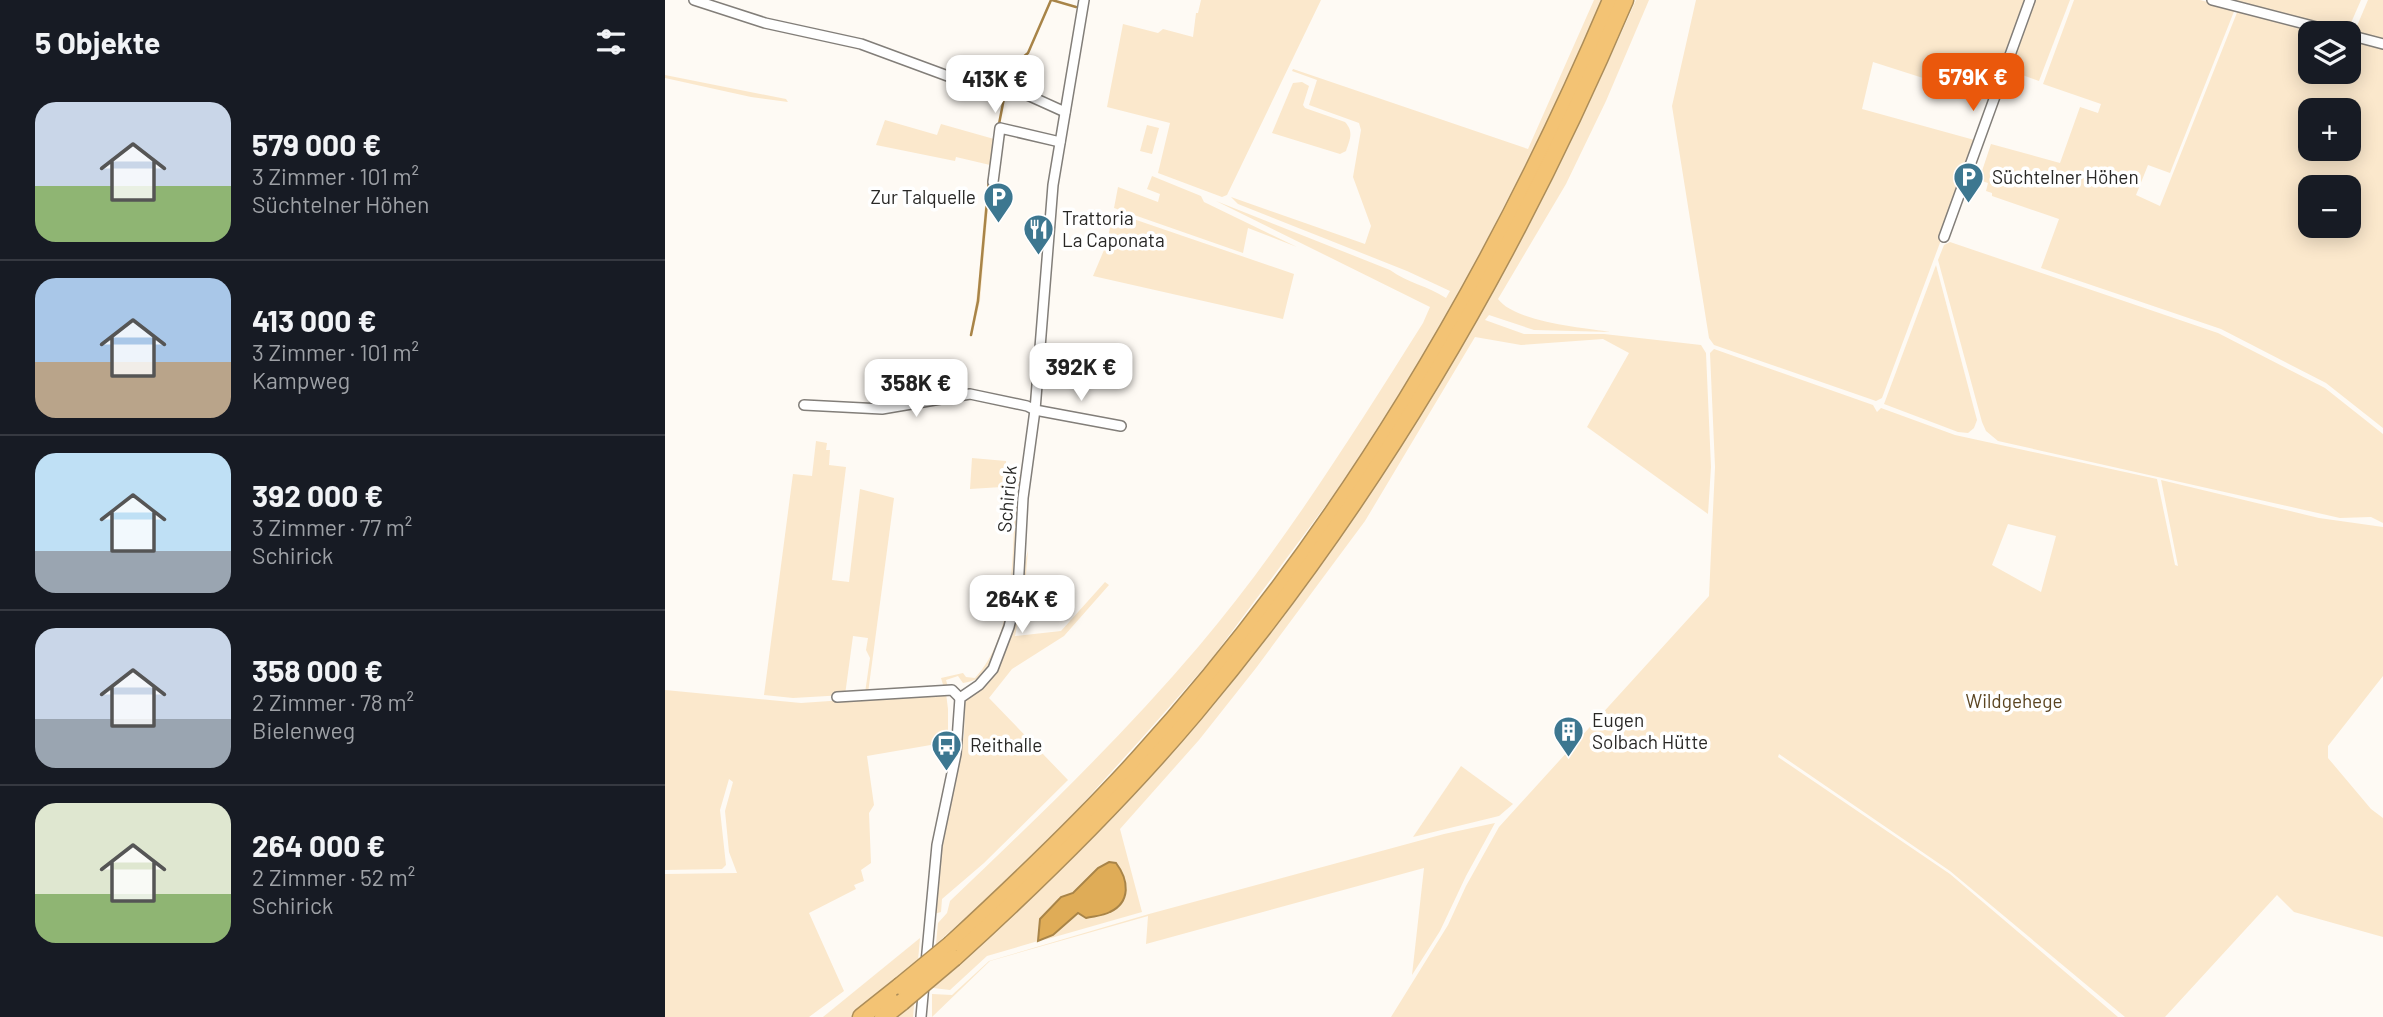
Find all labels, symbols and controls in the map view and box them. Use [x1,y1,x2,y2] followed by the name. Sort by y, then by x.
[2298,21,2361,238] map controls
[2298,21,2361,84] button: layers
[592,23,630,61] icon: filters
[35,24,160,60] text: 5 Objekte
[1916,54,2030,113] pin: 579K €
[938,55,1052,115] pin: 413K €
[1938,62,2008,90] text: 579K €
[962,64,1028,92] text: 413K €
[2298,98,2361,161] button: +
[252,126,381,162] text: 579 000 €
[91,130,175,214] icon: home
[1952,160,1986,204] parking icon: Süchtelner Höhen
[252,162,419,190] text: 3 Zimmer · 101 m²
[1992,165,2139,188] place label: Süchtelner Höhen
[2298,175,2361,238] button: −
[982,180,1016,224] parking icon: Zur Talquelle
[870,185,976,208] place label: Zur Talquelle
[252,190,430,218] text: Süchtelner Höhen
[1062,206,1165,251] place label: Trattoria La Caponata
[1022,212,1056,256] restaurant icon: Trattoria La Caponata
[252,302,376,338] text: 413 000 €
[91,306,175,390] icon: home
[252,338,419,366] text: 3 Zimmer · 101 m²
[1024,344,1138,403] pin: 392K €
[1045,352,1117,380] text: 392K €
[859,360,973,419] pin: 358K €
[252,366,350,394] text: Kampweg
[881,368,951,396] text: 358K €
[992,464,1021,533] street label: Schirick
[252,477,383,513] text: 392 000 €
[91,481,175,565] icon: home
[252,513,412,541] text: 3 Zimmer · 77 m²
[252,541,333,569] text: Schirick
[965,576,1079,635] pin: 264K €
[986,584,1058,612] text: 264K €
[252,652,383,688] text: 358 000 €
[91,656,175,740] icon: home
[252,688,414,716] text: 2 Zimmer · 78 m²
[1965,689,2063,712] park label: Wildgehege
[1592,708,1708,753] place label: Eugen Solbach Hütte
[1552,714,1586,758] building icon: Eugen Solbach Hütte
[252,716,355,744] text: Bielenweg
[930,728,964,772] bus stop icon: Reithalle
[970,733,1042,756] place label: Reithalle
[252,827,385,863] text: 264 000 €
[91,831,175,915] icon: home
[252,863,415,891] text: 2 Zimmer · 52 m²
[252,891,333,919] text: Schirick

